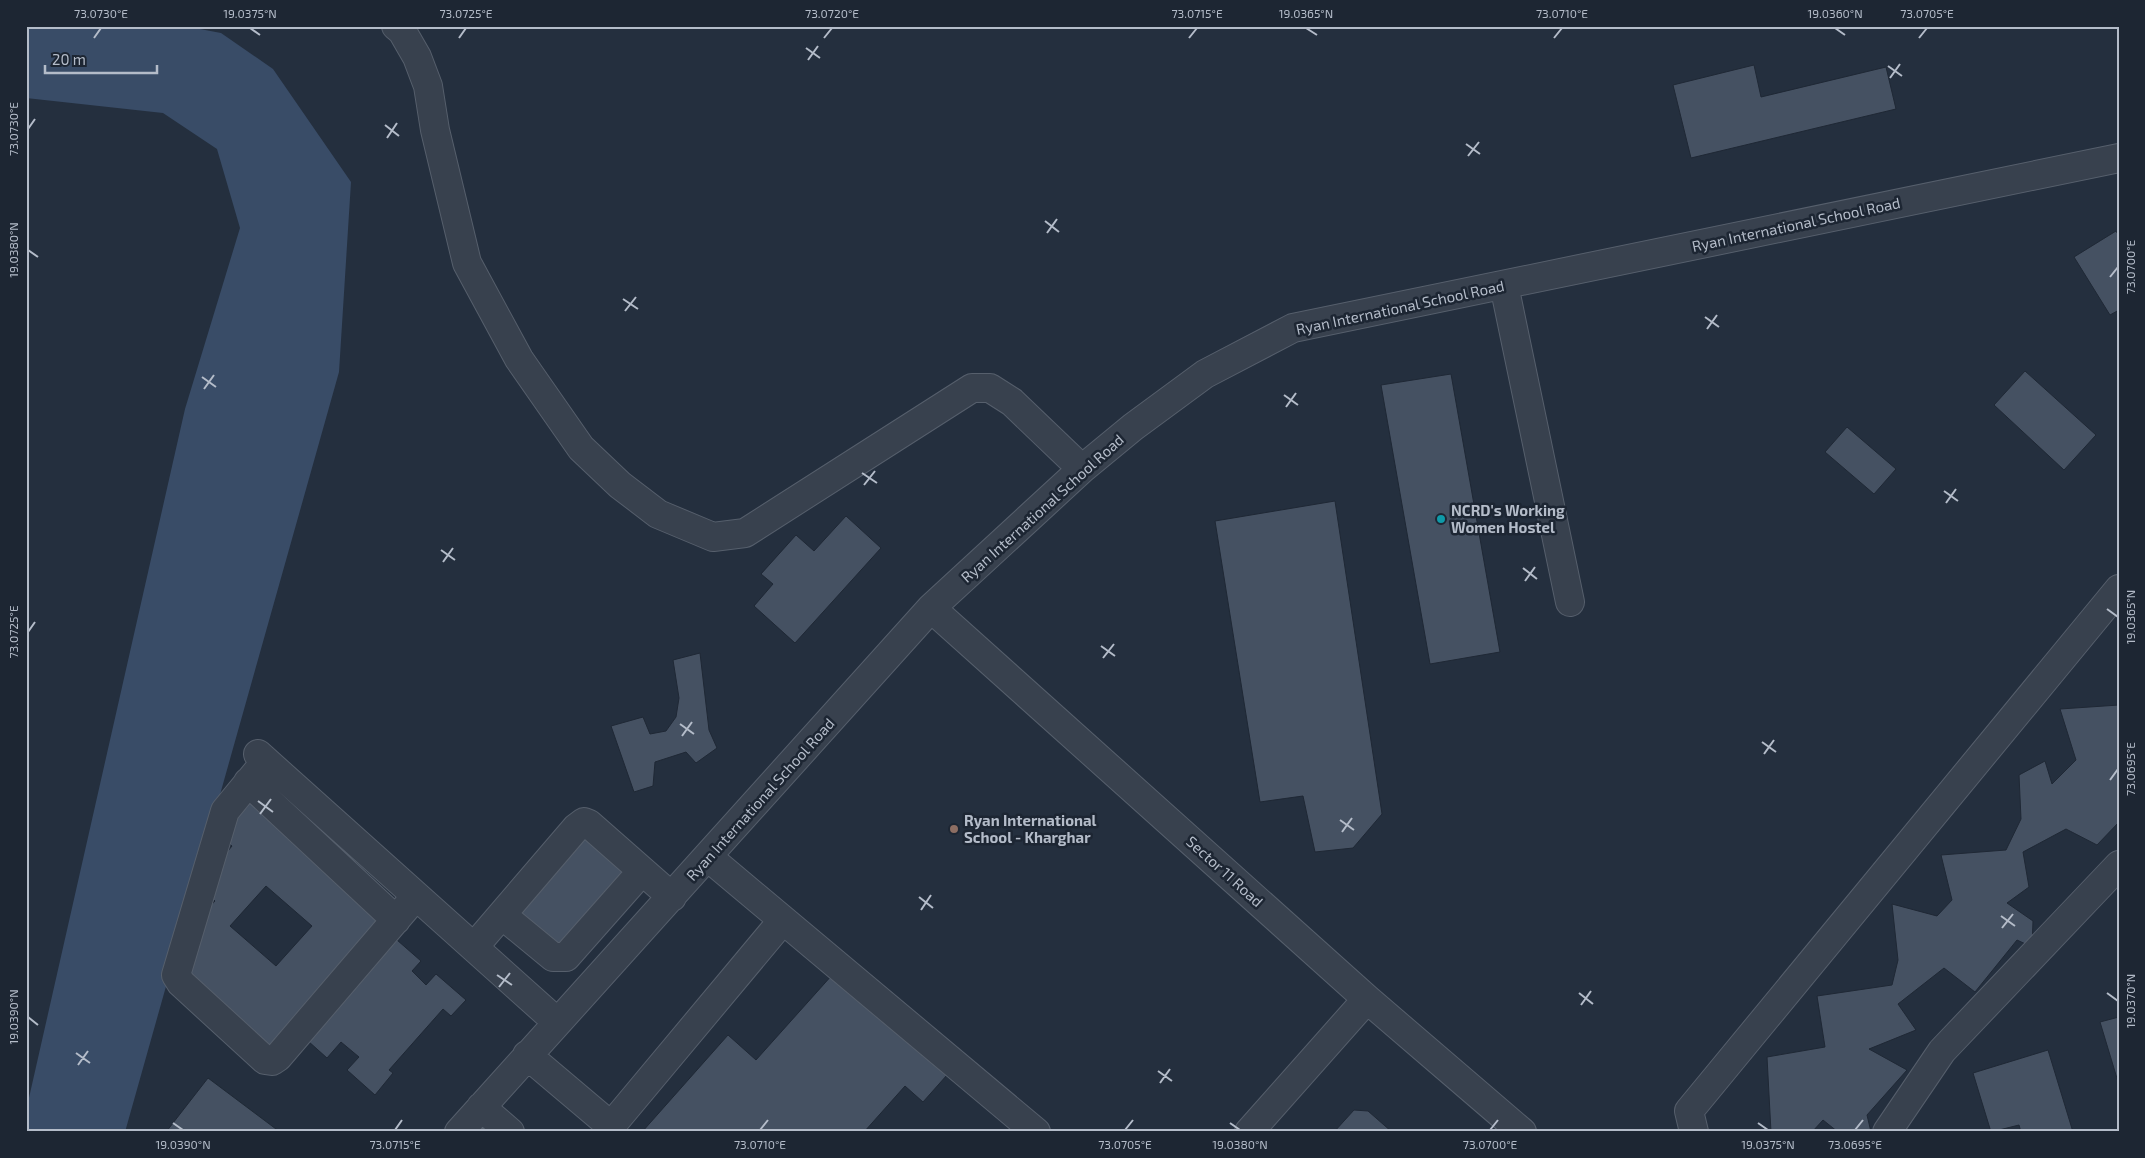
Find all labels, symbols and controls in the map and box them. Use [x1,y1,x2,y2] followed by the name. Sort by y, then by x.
[74,6,128,20] text: 73.0730°E
[223,6,277,20] text: 19.0375°N
[439,6,493,20] text: 73.0725°E
[805,6,859,20] text: 73.0720°E
[1171,6,1223,20] text: 73.0715°E
[1279,6,1333,20] text: 19.0365°N
[1536,6,1588,20] text: 73.0710°E
[1807,6,1863,20] text: 19.0360°N
[1900,6,1954,20] text: 73.0705°E
[45,42,158,74] scale bar
[52,50,86,68] text: 20 m
[6,102,20,156] text: 73.0730°E
[1690,193,1902,255] street label: Ryan International School Road
[6,222,20,278] text: 19.0380°N
[2123,239,2137,294] text: 73.0700°E
[1294,276,1506,338] street label: Ryan International School Road
[957,430,1127,586] street label: Ryan International School Road
[1451,501,1565,536] place label: NCRD's Working Women Hostel
[1435,513,1447,525] marker: NCRD's Working Women Hostel
[2123,590,2137,644] text: 19.0365°N
[6,605,20,659] text: 73.0725°E
[682,714,838,884] street label: Ryan International School Road
[2123,742,2137,796] text: 73.0695°E
[964,811,1097,846] place label: Ryan International School - Kharghar
[948,823,960,835] marker: Ryan International School - Kharghar
[1183,832,1267,910] street label: Sector 11 Road
[2123,974,2137,1028] text: 19.0370°N
[6,989,20,1045] text: 19.0390°N
[155,1137,211,1151] text: 19.0390°N
[369,1137,421,1151] text: 73.0715°E
[734,1137,786,1151] text: 73.0710°E
[1098,1137,1152,1151] text: 73.0705°E
[1212,1137,1268,1151] text: 19.0380°N
[1463,1137,1518,1151] text: 73.0700°E
[1741,1137,1795,1151] text: 19.0375°N
[1828,1137,1882,1151] text: 73.0695°E

